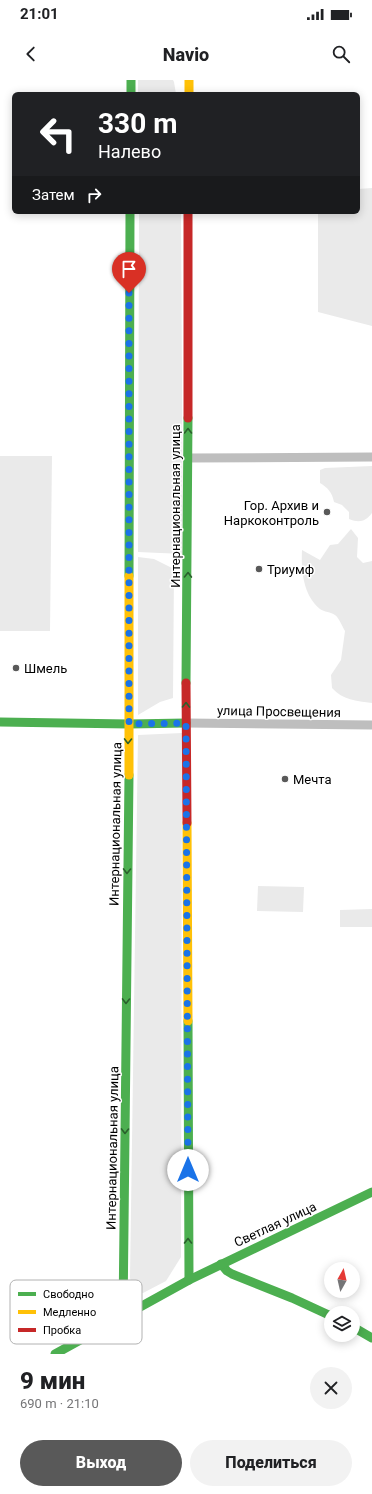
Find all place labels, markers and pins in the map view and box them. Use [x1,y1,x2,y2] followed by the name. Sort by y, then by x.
[112,252,146,293] pin
[224,498,319,528] place label: Гор. Архив и Наркоконтроль
[322,507,332,517] marker: Гор. Архив и Наркоконтроль
[267,562,314,577] place label: Триумф
[254,564,264,574] marker: Триумф
[24,661,67,676] place label: Шмель
[11,663,21,673] marker: Шмель
[293,772,332,787] place label: Мечта
[280,774,290,784] marker: Мечта

